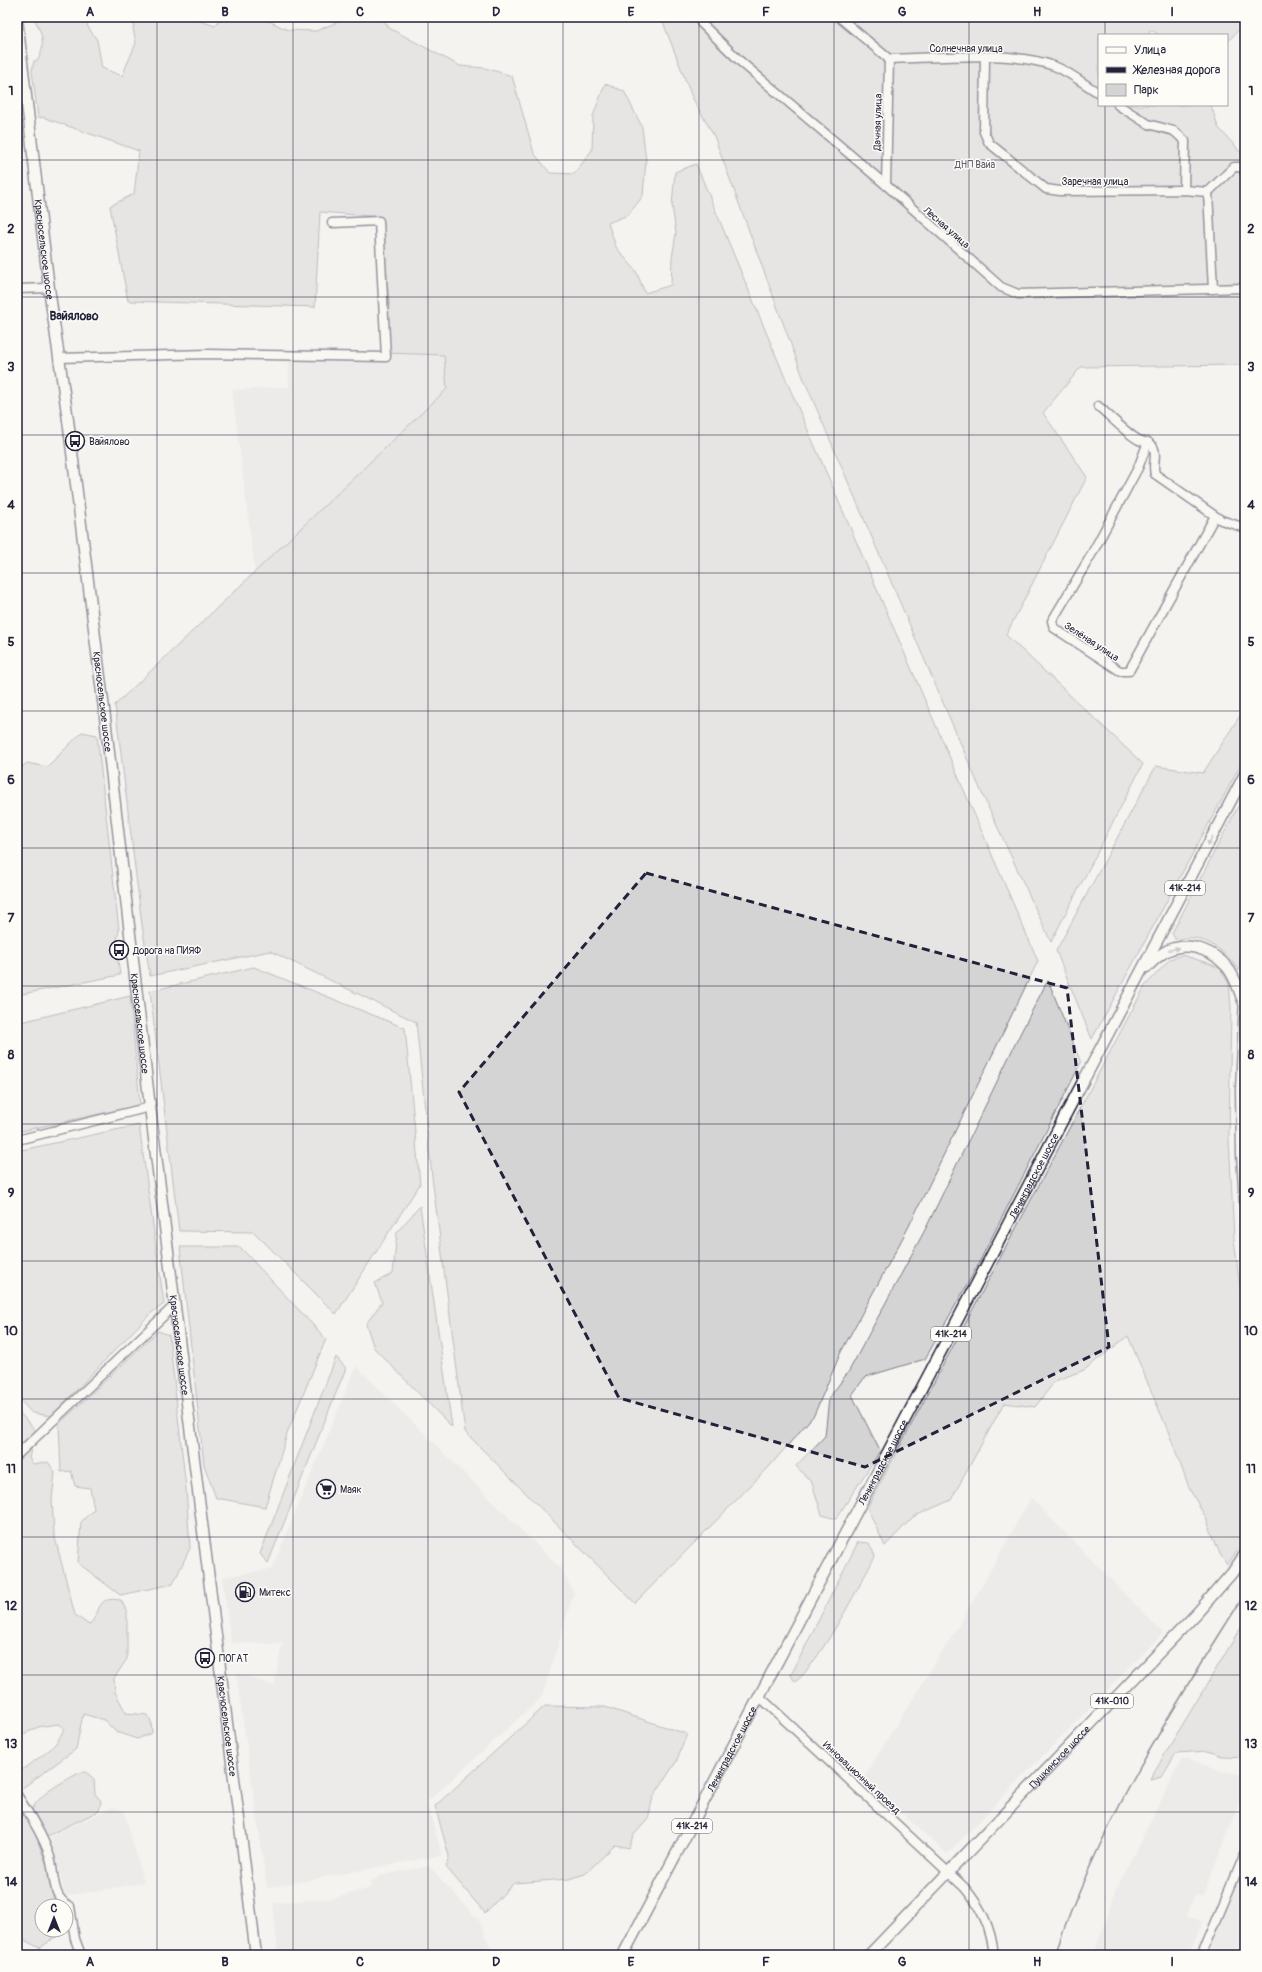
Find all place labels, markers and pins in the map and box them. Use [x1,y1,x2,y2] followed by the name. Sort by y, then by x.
[64,430,86,452] bus stop icon: Вайялово
[89,436,130,448] place label: Вайялово
[108,939,130,961] bus stop icon: Дорога на ПИЯФ
[132,945,201,957] place label: Дорога на ПИЯФ
[315,1478,337,1500] supermarket icon: Маяк
[340,1484,362,1496] place label: Маяк
[234,1581,256,1603] fuel station icon: Митекс
[259,1587,291,1599] place label: Митекс
[194,1647,216,1669] bus stop icon: ПОГАТ
[219,1653,249,1665] place label: ПОГАТ

